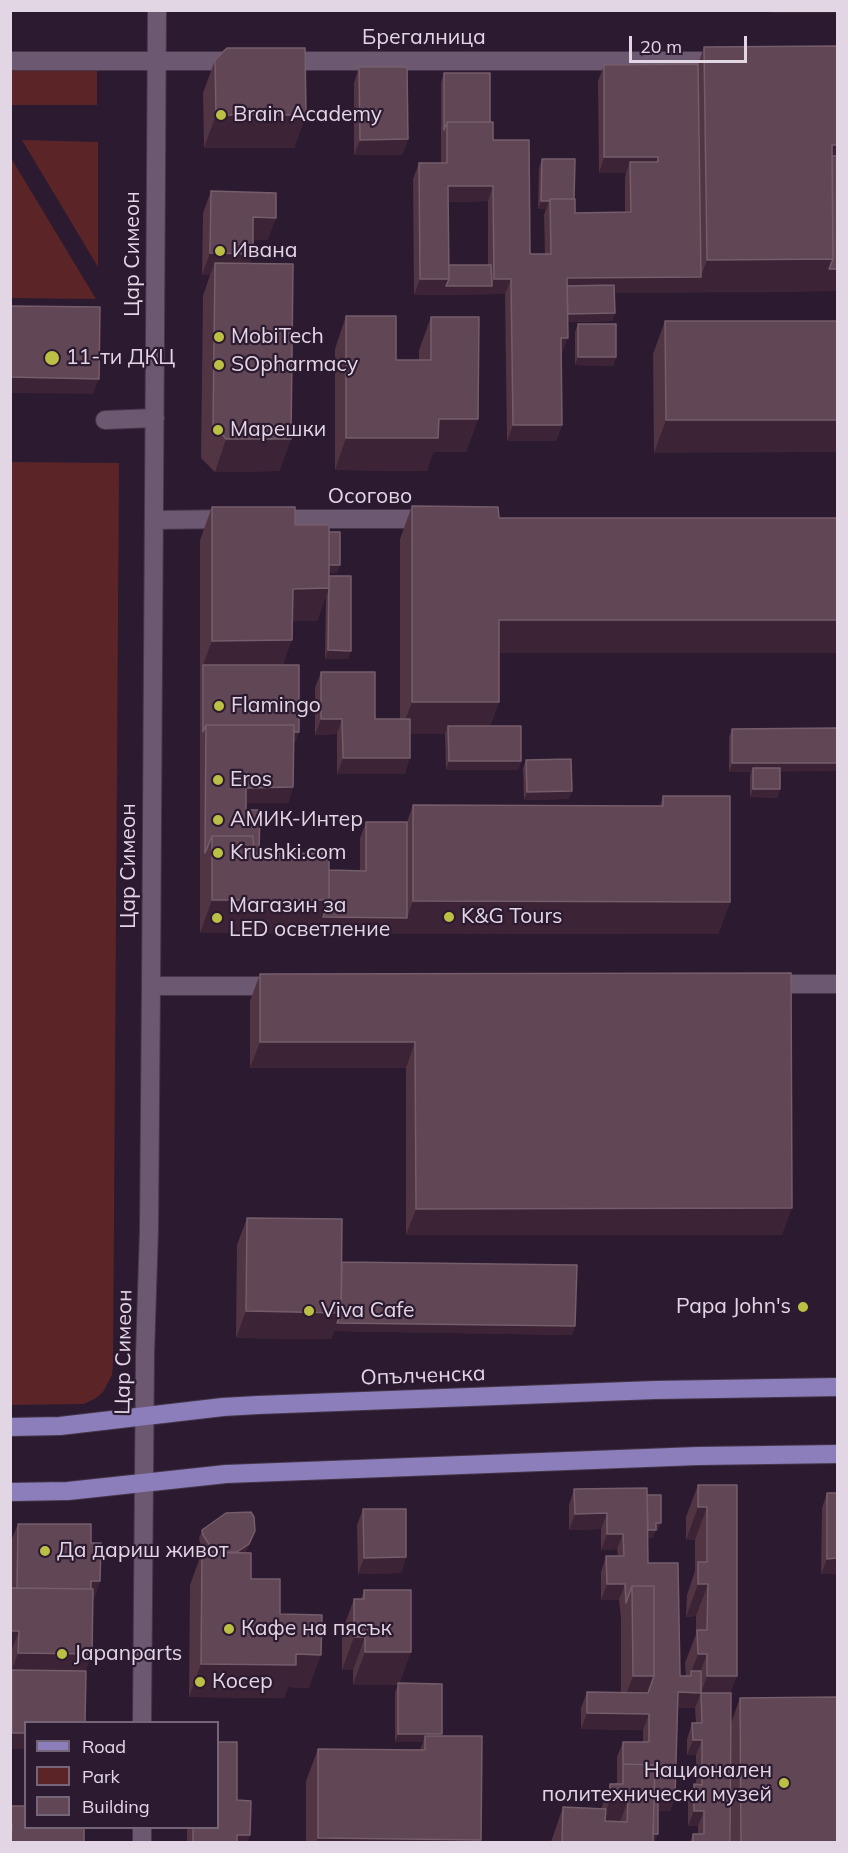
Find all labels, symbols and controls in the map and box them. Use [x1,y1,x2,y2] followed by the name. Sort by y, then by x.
[632,24,750,62] scale bar
[362,25,486,51] street label: Брегалница
[640,35,682,58] text: 20 m
[233,102,382,128] place label: Brain Academy
[214,108,228,122] marker: Brain Academy
[120,191,146,317] street label: Цар Симеон
[232,238,298,264] place label: Ивана
[213,244,227,258] marker: Ивана
[231,324,324,350] place label: MobiTech
[212,330,226,344] marker: MobiTech
[66,345,175,371] place label: 11-ти ДКЦ
[43,349,61,367] marker: 11-ти ДКЦ
[231,352,358,378] place label: SOpharmacy
[212,358,226,372] marker: SOpharmacy
[230,417,326,443] place label: Марешки
[211,423,225,437] marker: Марешки
[328,484,412,510] street label: Осогово
[231,693,321,719] place label: Flamingo
[212,699,226,713] marker: Flamingo
[230,767,272,793] place label: Eros
[211,773,225,787] marker: Eros
[116,803,142,929] street label: Цар Симеон
[230,807,363,833] place label: АМИК-Интер
[211,813,225,827] marker: АМИК-Интер
[230,840,347,866] place label: Krushki.com
[211,846,225,860] marker: Krushki.com
[229,893,390,943] place label: Магазин за LED осветление
[461,904,562,930] place label: K&G Tours
[442,910,456,924] marker: K&G Tours
[210,911,224,925] marker: Магазин за LED осветление
[110,1289,138,1415] street label: Цар Симеон
[676,1294,791,1320] place label: Papa John's
[321,1298,415,1324] place label: Viva Cafe
[796,1300,810,1314] marker: Papa John's
[302,1304,316,1318] marker: Viva Cafe
[360,1361,486,1391] street label: Опълченска
[57,1538,229,1564] place label: Да дариш живот
[38,1544,52,1558] marker: Да дариш живот
[241,1616,392,1642] place label: Кафе на пясък
[222,1622,236,1636] marker: Кафе на пясък
[74,1641,182,1667] place label: Japanparts
[55,1647,69,1661] marker: Japanparts
[212,1669,273,1695] place label: Косер
[193,1675,207,1689] marker: Косер
[24,1721,219,1829] legend
[82,1735,126,1758] text: Road
[542,1758,772,1808] place label: Национален политехнически музей
[82,1765,120,1788] text: Park
[777,1776,791,1790] marker: Национален политехнически музей
[82,1795,150,1818] text: Building

